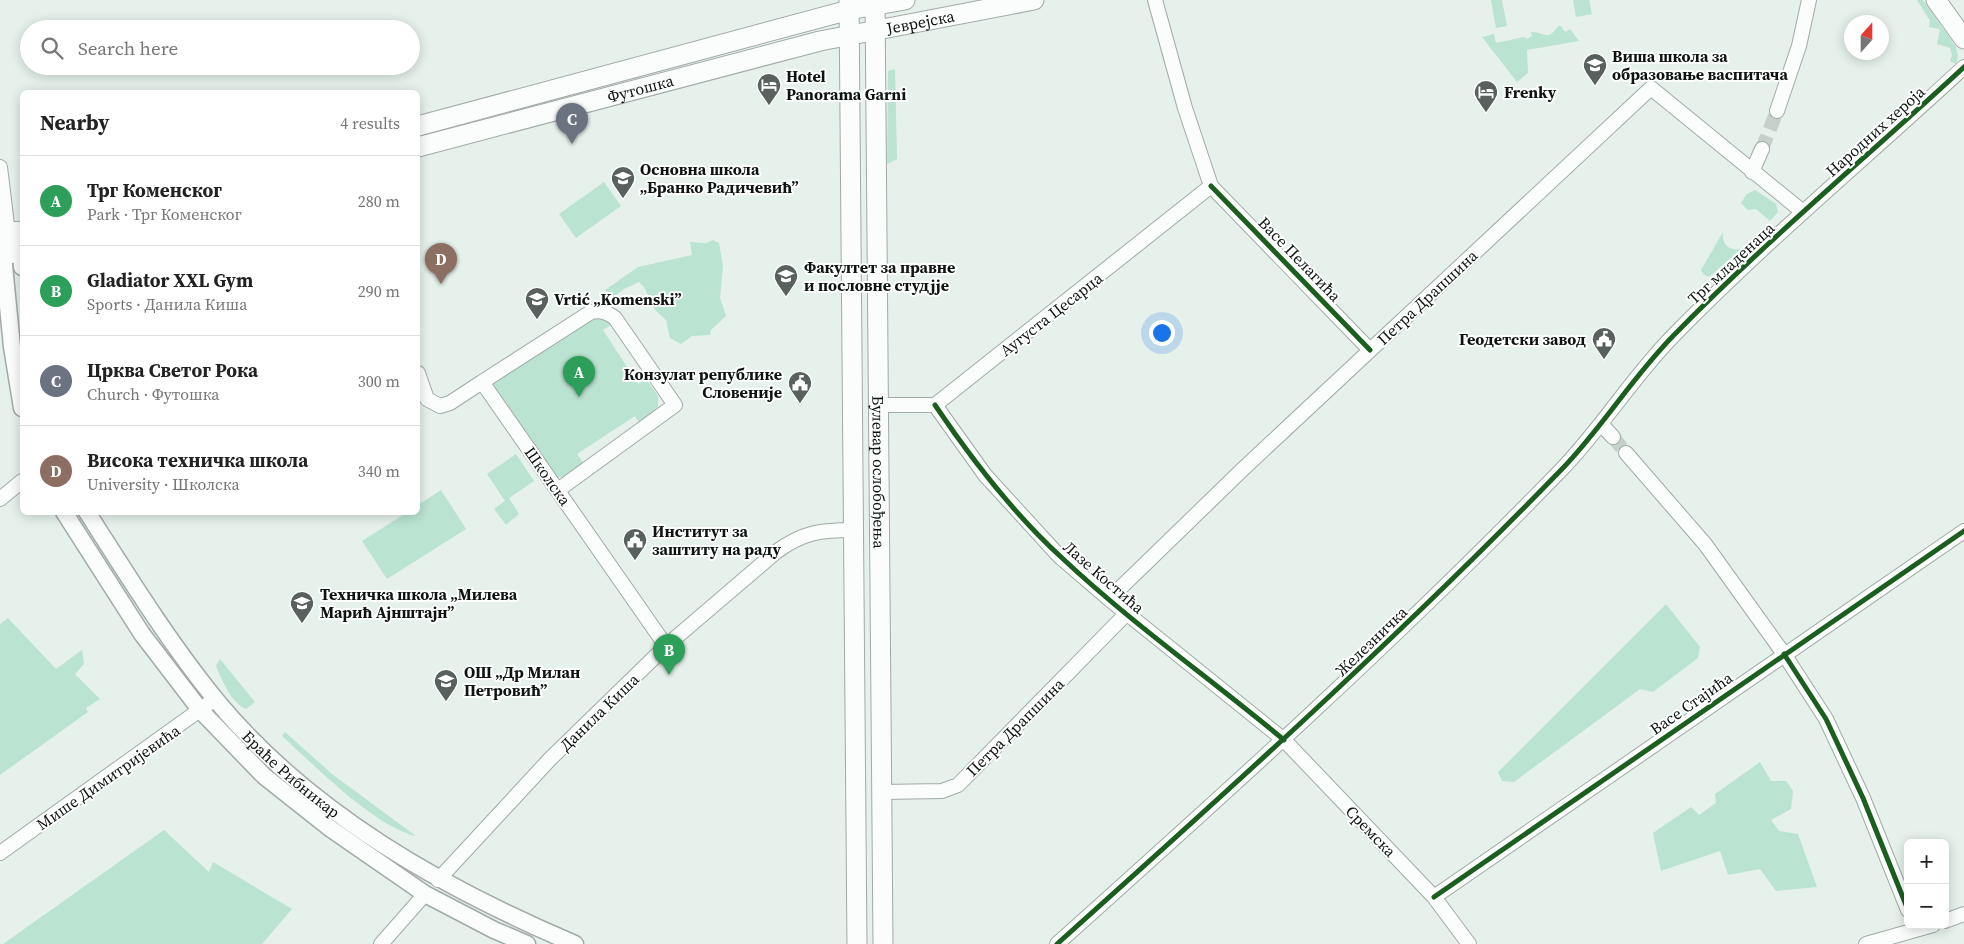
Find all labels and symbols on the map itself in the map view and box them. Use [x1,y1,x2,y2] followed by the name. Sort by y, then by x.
[884,4,957,39] street label: Јеврејска
[1844,15,1889,60] north arrow
[1612,45,1788,85] place label: Виша школа за образовање васпитача
[1582,52,1608,86] school or university icon: Виша школа за образовање васпитача
[786,65,906,105] place label: Hotel Panorama Garni
[605,69,677,108] street label: Футошка
[756,72,782,106] hotel icon: Hotel Panorama Garni
[1473,79,1499,113] hotel icon: Frenky
[1821,80,1930,181] street label: Народних хероја
[1504,81,1557,103] place label: Frenky
[556,103,588,144] pin: C
[640,158,798,198] place label: Основна школа „Бранко Радичевић”
[610,165,636,199] school or university icon: Основна школа „Бранко Радичевић”
[1254,212,1347,307] street label: Васе Пелагића
[1683,216,1780,309] street label: Трг младенаца
[425,243,457,284] pin: D
[1372,244,1483,350] street label: Петра Драпшина
[804,256,955,296] place label: Факултет за правне и пословне студјје
[773,263,799,297] school or university icon: Факултет за правне и пословне студјје
[995,266,1108,361] street label: Аугуста Цесарца
[524,286,550,320] school or university icon: Vrtić „Komenski”
[554,288,682,310] place label: Vrtić „Komenski”
[1149,320,1175,346] your location
[1591,326,1617,360] public building icon: Геодетски завод
[1459,328,1586,350] place label: Геодетски завод
[563,356,595,397] pin: A
[624,363,782,403] place label: Конзулат републике Словеније
[787,370,813,404] public building icon: Конзулат републике Словеније
[867,395,891,550] street label: Булевар ослобођења
[520,442,577,511] street label: Школска
[652,520,781,560] place label: Институт за заштиту на раду
[622,527,648,561] public building icon: Институт за заштиту на раду
[1059,536,1150,619] street label: Лазе Костића
[320,583,518,623] place label: Техничка школа „Милева Марић Ајнштајн”
[289,590,315,624] school or university icon: Техничка школа „Милева Марић Ајнштајн”
[1330,600,1412,681] street label: Железничка
[653,634,685,675] pin: B
[464,661,580,701] place label: ОШ „Др Милан Петровић”
[1645,666,1738,740] street label: Васе Стајића
[433,668,459,702] school or university icon: ОШ „Др Милан Петровић”
[554,668,644,756] street label: Данила Киша
[961,672,1070,781] street label: Петра Драпшина
[32,719,185,835] street label: Мише Димитријевића
[238,725,345,823] street label: Браће Рибникар
[1341,800,1402,862] street label: Сремска

